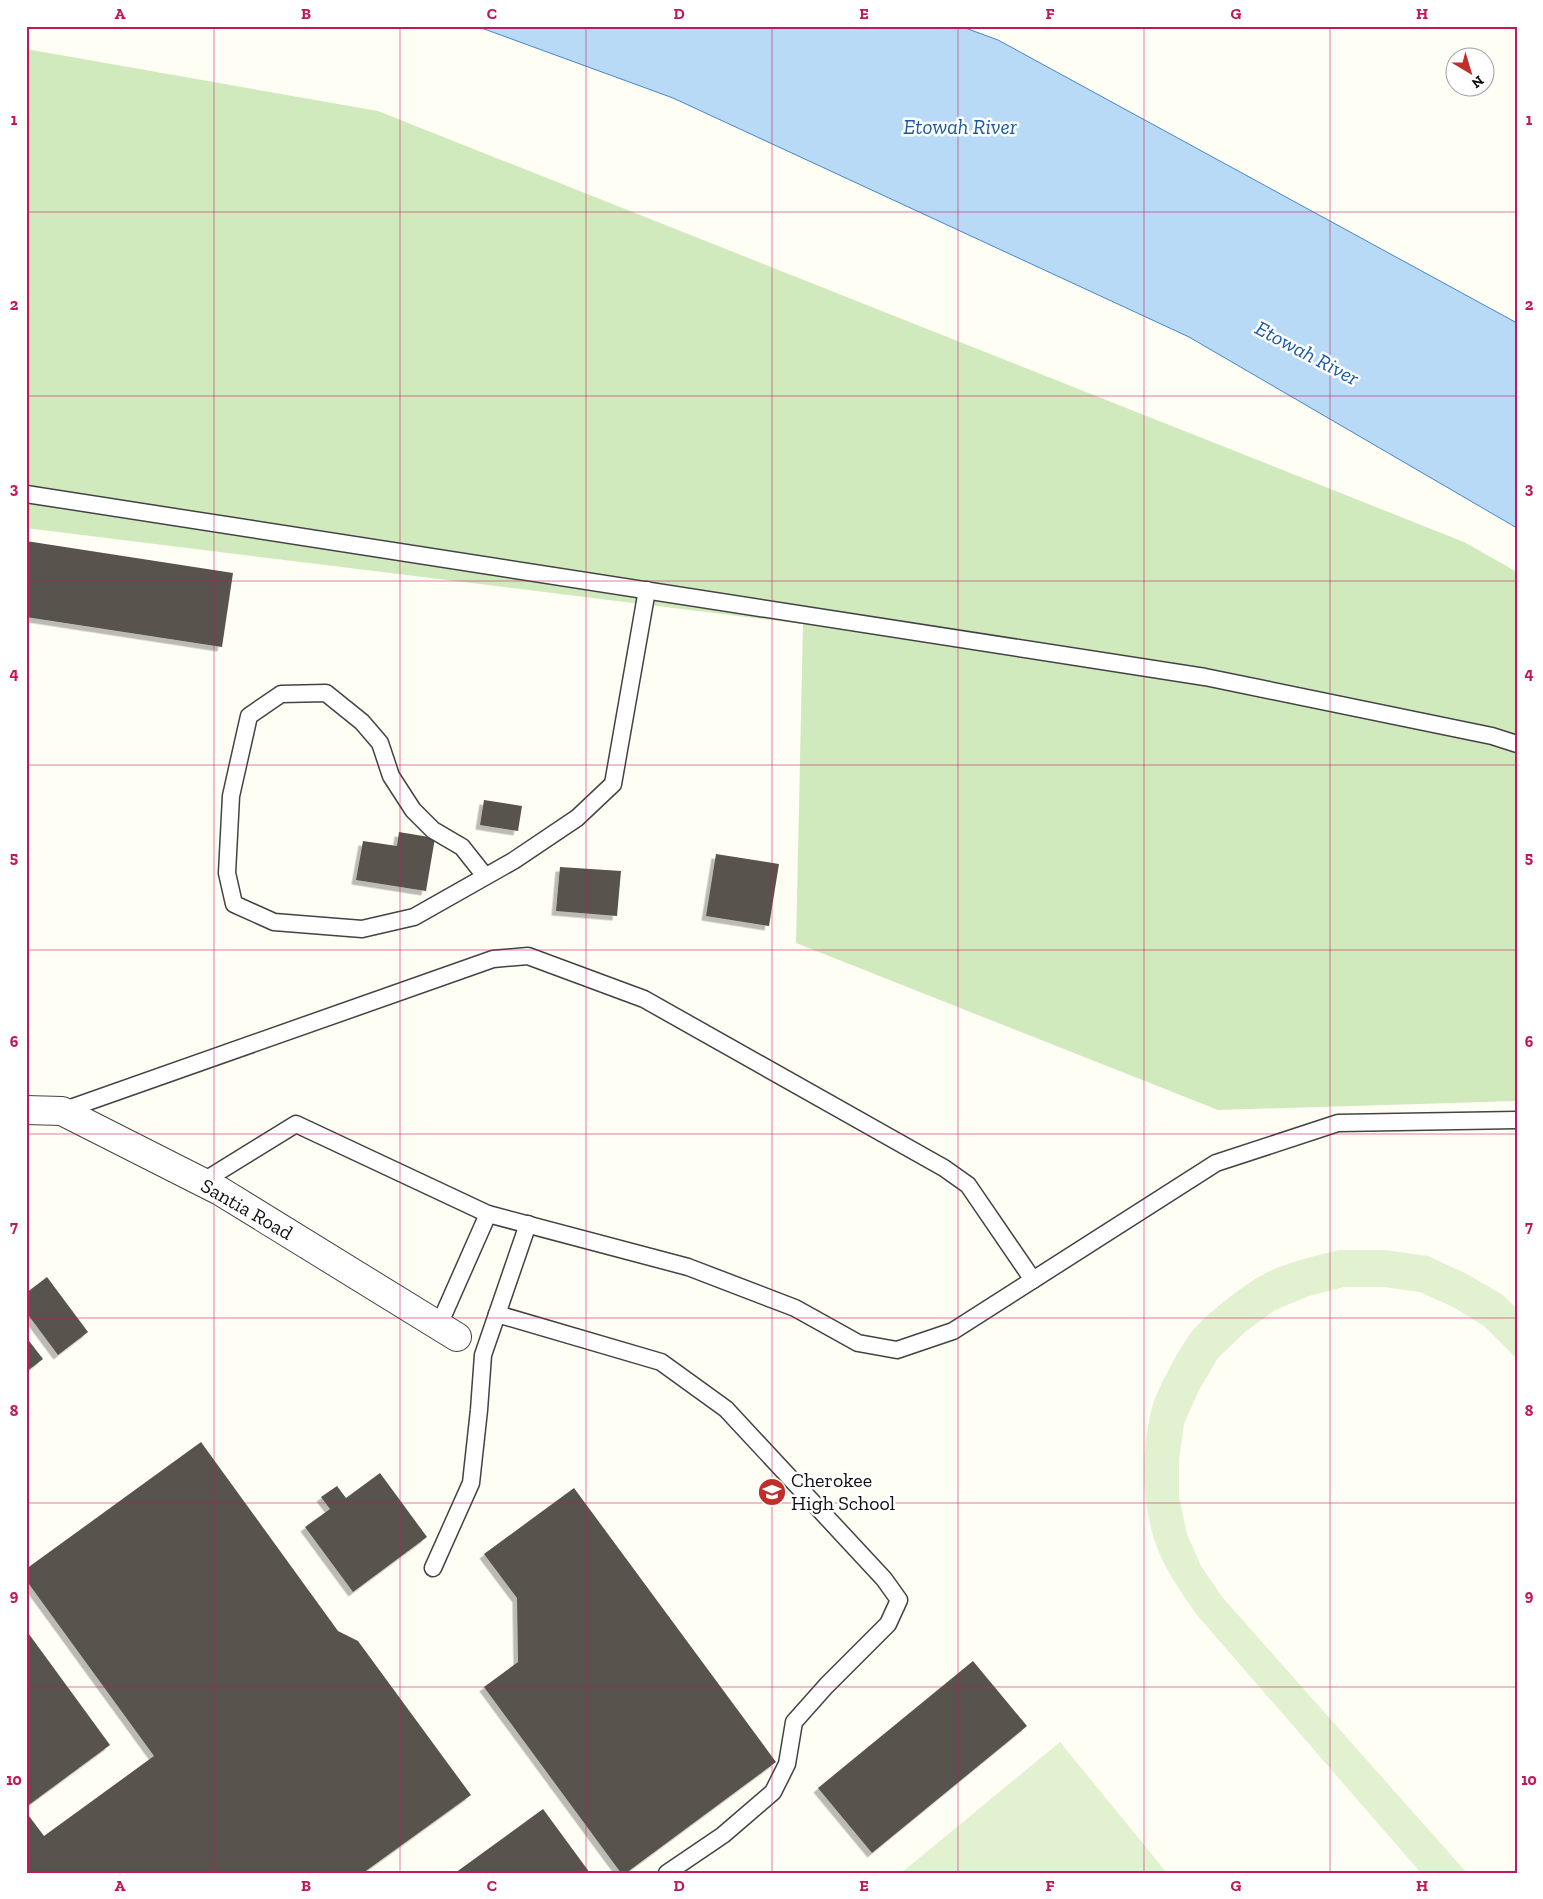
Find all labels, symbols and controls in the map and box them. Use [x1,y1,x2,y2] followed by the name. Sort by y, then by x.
[115,4,126,23] text: A
[301,4,311,23] text: B
[487,4,497,23] text: C
[673,4,685,23] text: D
[859,4,869,23] text: E
[1045,4,1055,23] text: F
[1231,4,1242,23] text: G
[1416,4,1428,23] text: H
[1446,48,1496,98] north arrow
[1468,72,1487,92] text: N
[11,110,18,129] text: 1
[1526,110,1533,129] text: 1
[903,114,1018,139] water label: Etowah River
[10,295,19,314] text: 2
[1525,295,1534,314] text: 2
[1251,315,1364,391] water label: Etowah River
[10,479,19,498] text: 3
[1525,479,1534,498] text: 3
[9,664,19,683] text: 4
[1524,664,1534,683] text: 4
[10,848,18,867] text: 5
[1525,848,1533,867] text: 5
[10,1032,19,1051] text: 6
[1525,1032,1534,1051] text: 6
[197,1173,297,1245] street label: Santia Road
[10,1217,18,1236] text: 7
[1525,1217,1533,1236] text: 7
[10,1401,19,1420] text: 8
[1525,1401,1534,1420] text: 8
[791,1468,895,1515] place label: Cherokee High School
[757,1477,787,1507] school or university icon: Cherokee High School
[10,1586,19,1605] text: 9
[1525,1586,1534,1605] text: 9
[6,1770,22,1789] text: 10
[1521,1770,1537,1789] text: 10
[115,1876,126,1895] text: A
[301,1876,311,1895] text: B
[487,1876,497,1895] text: C
[673,1876,685,1895] text: D
[859,1876,869,1895] text: E
[1045,1876,1055,1895] text: F
[1231,1876,1242,1895] text: G
[1416,1876,1428,1895] text: H

